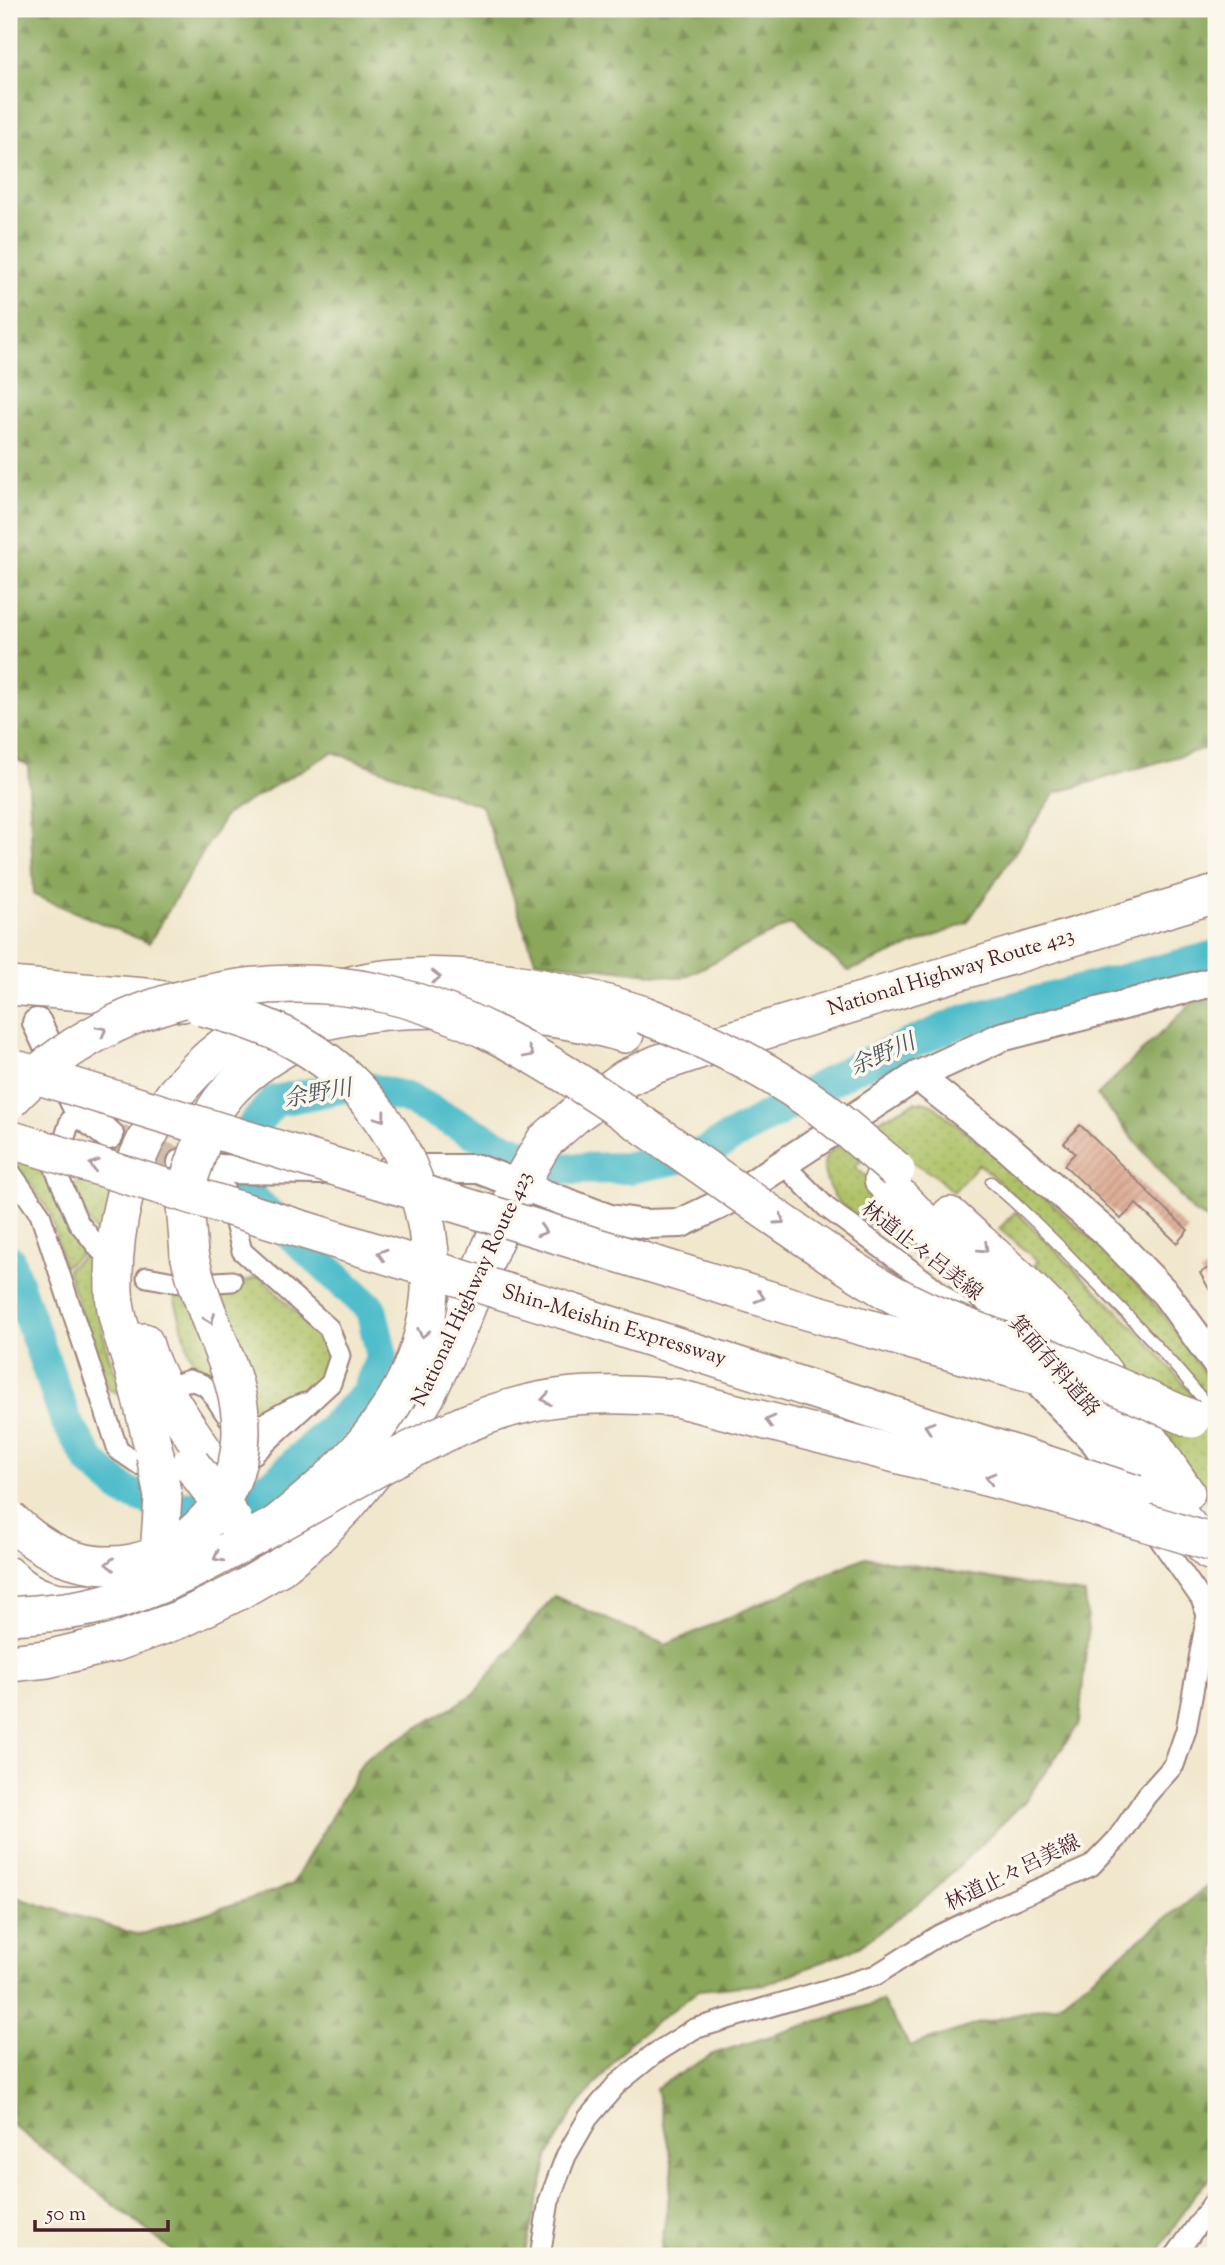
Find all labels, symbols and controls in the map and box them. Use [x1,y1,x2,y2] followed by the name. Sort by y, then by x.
[824,921,1078,1025] street label: National Highway Route 423
[430,970,441,985] one-way arrow
[95,1026,107,1039] one-way arrow
[845,1026,924,1085] water label: 余野川
[522,1045,535,1058] one-way arrow
[281,1072,358,1117] water label: 余野川
[373,1109,385,1122] one-way arrow
[89,1159,101,1174] one-way arrow
[405,1167,541,1411] street label: National Highway Route 423
[854,1195,988,1309] street label: 林道止々呂美線
[772,1211,785,1224] one-way arrow
[536,1223,548,1238] one-way arrow
[976,1239,989,1252] one-way arrow
[376,1248,388,1263] one-way arrow
[498,1278,730,1375] street label: Shin-Meishin Expressway
[754,1288,766,1303] one-way arrow
[1000,1310,1106,1424] street label: 箕面有料道路
[201,1313,215,1325] one-way arrow
[416,1327,431,1339] one-way arrow
[540,1391,552,1406] one-way arrow
[764,1415,776,1429] one-way arrow
[923,1420,935,1435] one-way arrow
[984,1472,996,1486] one-way arrow
[212,1549,225,1562] one-way arrow
[104,1556,115,1572] one-way arrow
[940,1828,1086,1920] street label: 林道止々呂美線
[35,2188,168,2232] scale bar
[45,2200,86,2230] text: 50 m

